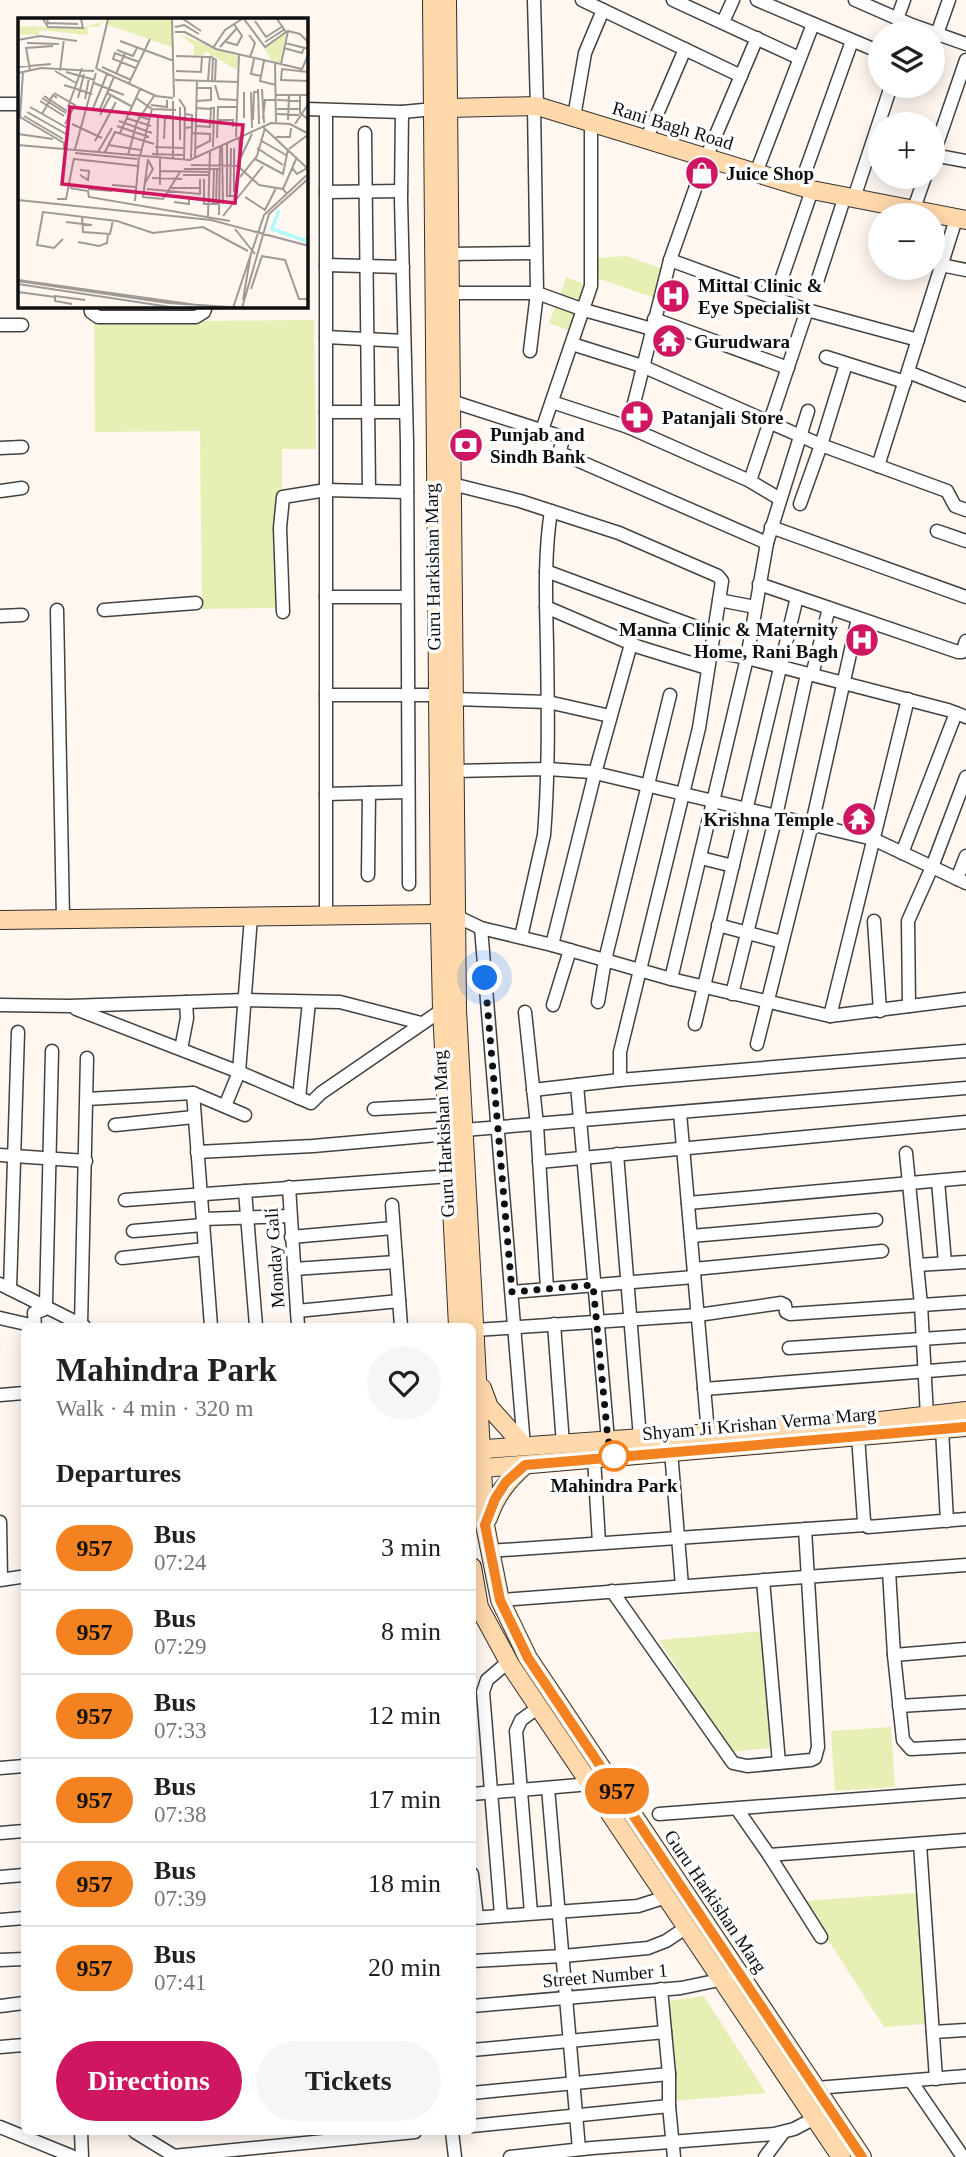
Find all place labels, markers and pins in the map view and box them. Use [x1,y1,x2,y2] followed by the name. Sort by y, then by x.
[683,154,721,192] shop icon: Juice Shop
[726,163,814,184] place label: Juice Shop
[698,275,823,318] place label: Mittal Clinic & Eye Specialist
[654,277,692,315] hospital icon: Mittal Clinic & Eye Specialist
[650,322,688,360] temple icon: Gurudwara
[694,331,791,352] place label: Gurudwara
[618,398,656,436] pharmacy icon: Patanjali Store
[662,407,784,428] place label: Patanjali Store
[490,424,586,467] place label: Punjab and Sindh Bank
[447,426,485,464] bank icon: Punjab and Sindh Bank
[619,619,838,662] place label: Manna Clinic & Maternity Home, Rani Bagh
[843,621,881,659] hospital icon: Manna Clinic & Maternity Home, Rani Bagh
[840,800,878,838] temple icon: Krishna Temple
[704,809,834,830] place label: Krishna Temple
[599,1441,629,1471] marker: Mahindra Park
[550,1475,678,1496] place label: Mahindra Park

